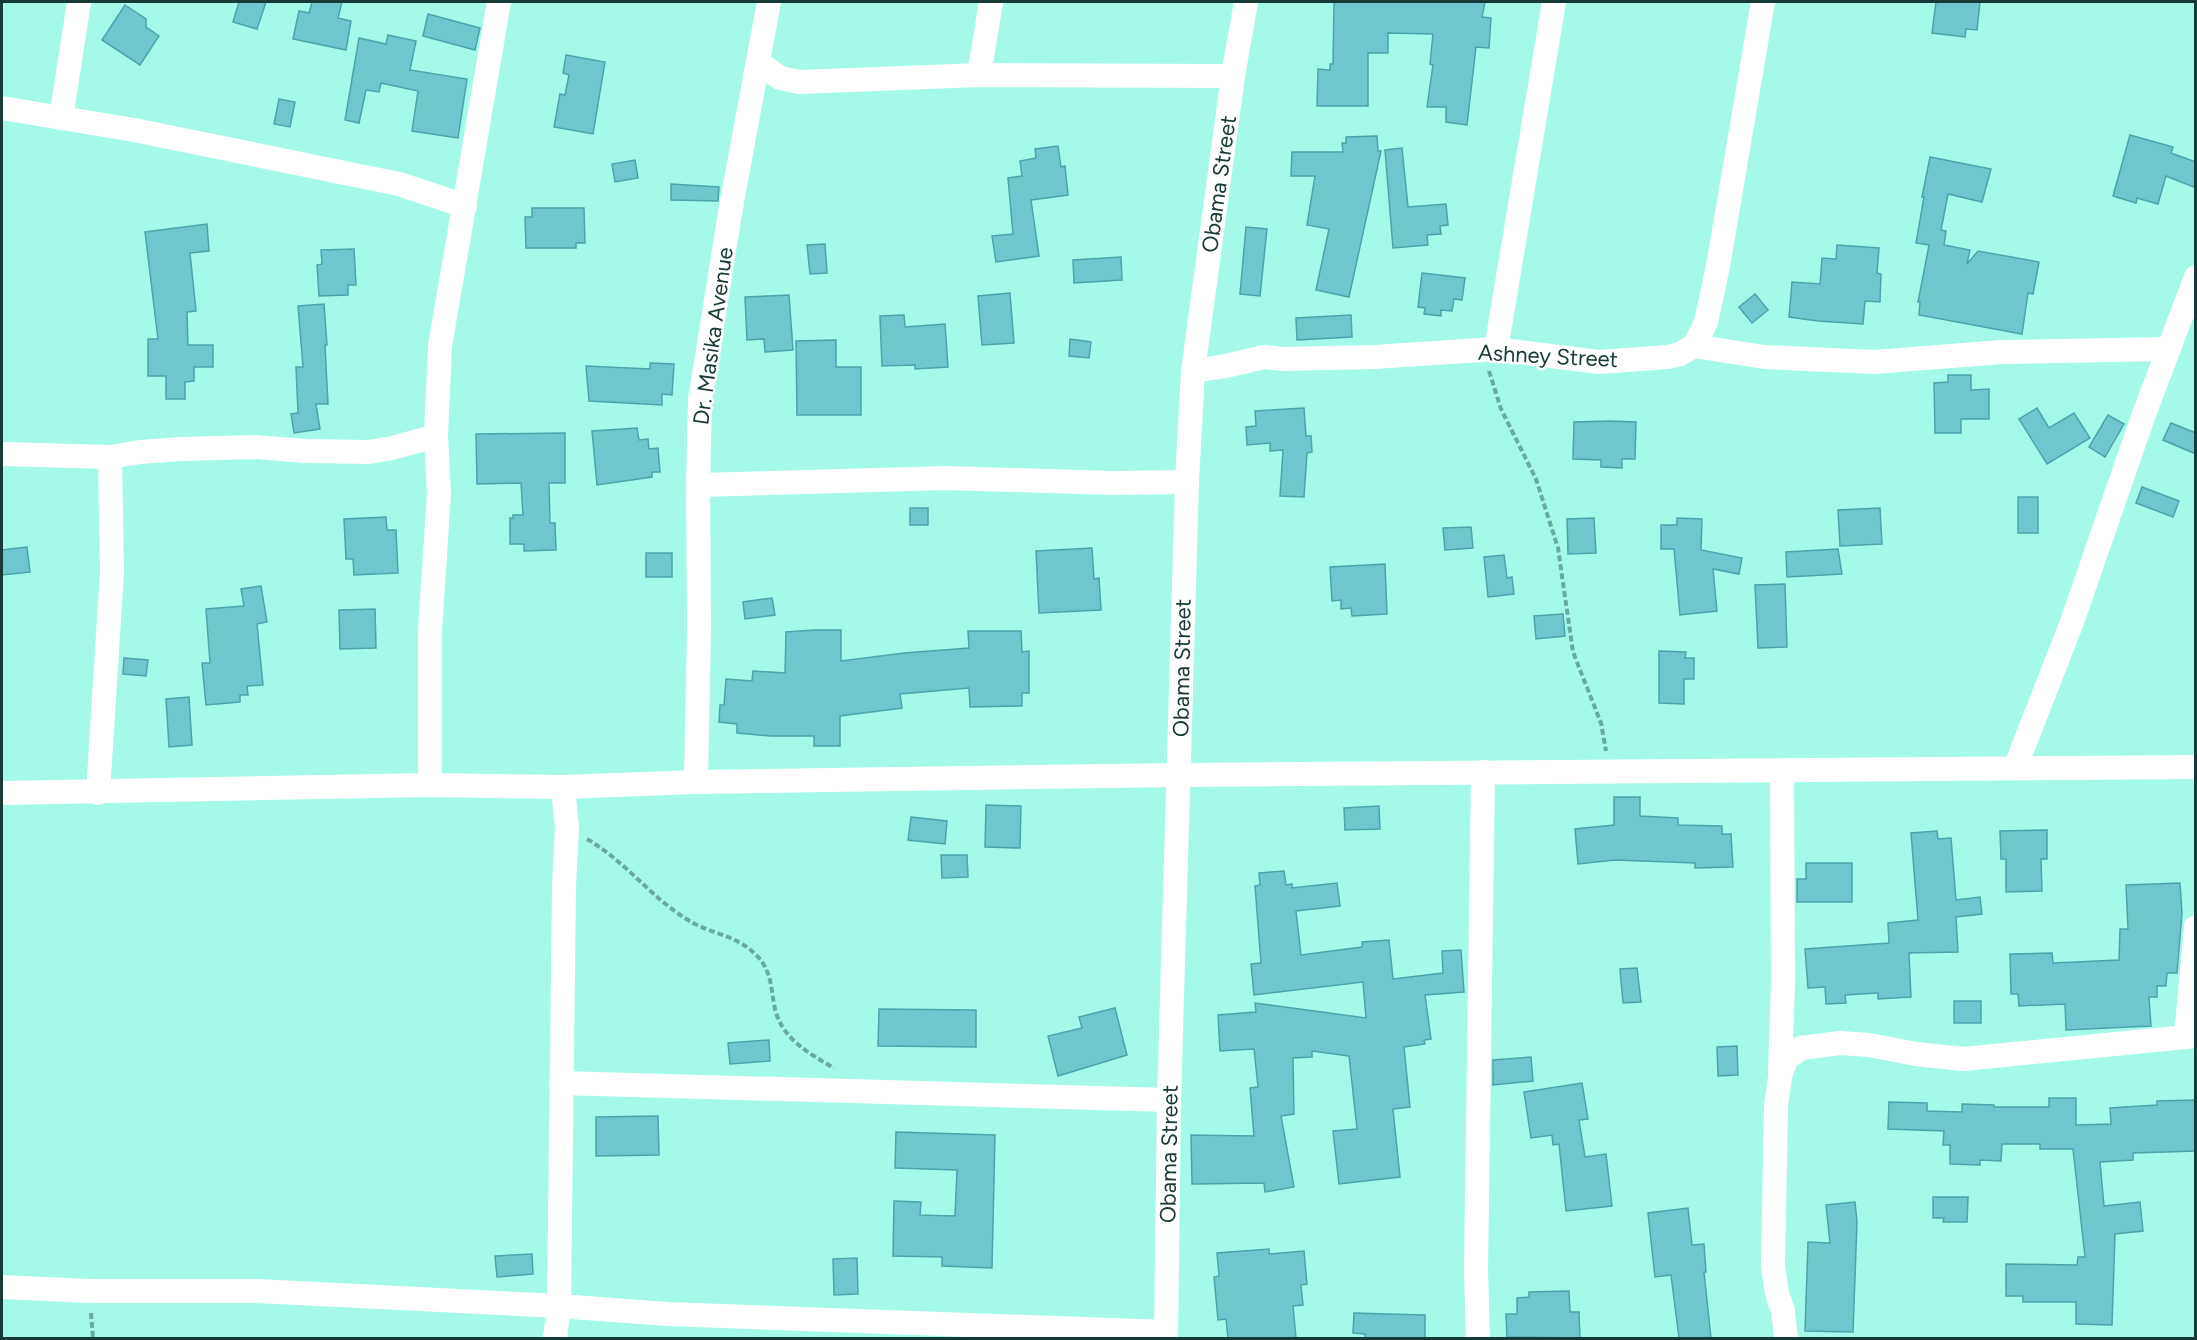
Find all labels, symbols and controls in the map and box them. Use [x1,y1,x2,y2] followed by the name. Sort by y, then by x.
[1196,114,1242,254] street label: Obama Street
[687,245,739,427] street label: Dr. Masika Avenue
[1477,339,1619,373] street label: Ashney Street
[1167,599,1197,737] street label: Obama Street
[1154,1085,1184,1223] street label: Obama Street

